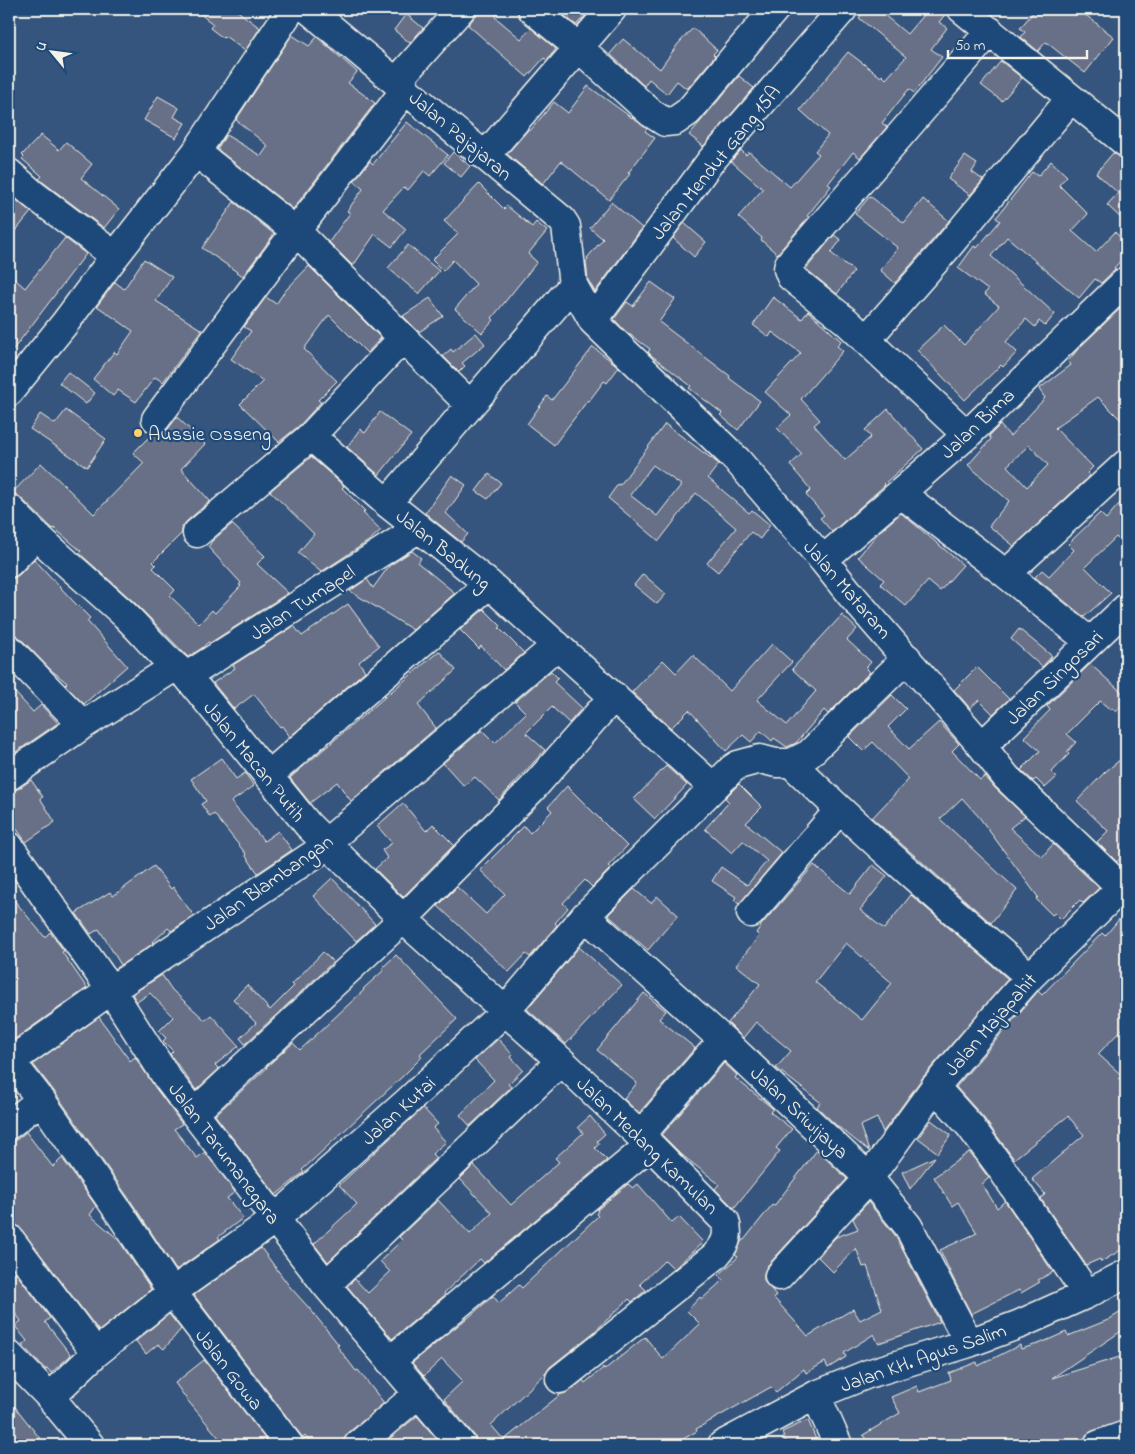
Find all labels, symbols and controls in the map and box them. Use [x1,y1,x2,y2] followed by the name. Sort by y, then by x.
[28,28,78,78] north arrow
[948,28,1086,60] scale bar
[955,35,986,57] text: 50 m
[31,37,53,55] text: U
[645,80,789,248] street label: Jalan Mendut Gang 15A
[401,85,518,189] street label: Jalan Pajajaran
[935,383,1023,467] street label: Jalan Bima
[148,421,271,451] place label: Aussie Osseng
[132,427,144,439] marker: Aussie Osseng
[388,503,496,599] street label: Jalan Badung
[795,535,897,646] street label: Jalan Mataram
[245,559,362,649] street label: Jalan Tumapel
[1000,625,1112,734] street label: Jalan Singosari
[195,696,311,829] street label: Jalan Macan Putih
[199,828,341,940] street label: Jalan Blambangan
[939,967,1045,1084] street label: Jalan Majapahit
[742,1060,854,1167] street label: Jalan Sriwijaya
[356,1070,443,1153] street label: Jalan Kutai
[568,1071,724,1223] street label: Jalan Medang Kamulan
[159,1077,286,1232] street label: Jalan Tarumanegara
[837,1317,1011,1402] street label: Jalan KH. Agus Salim
[187,1324,269,1417] street label: Jalan Gowa

